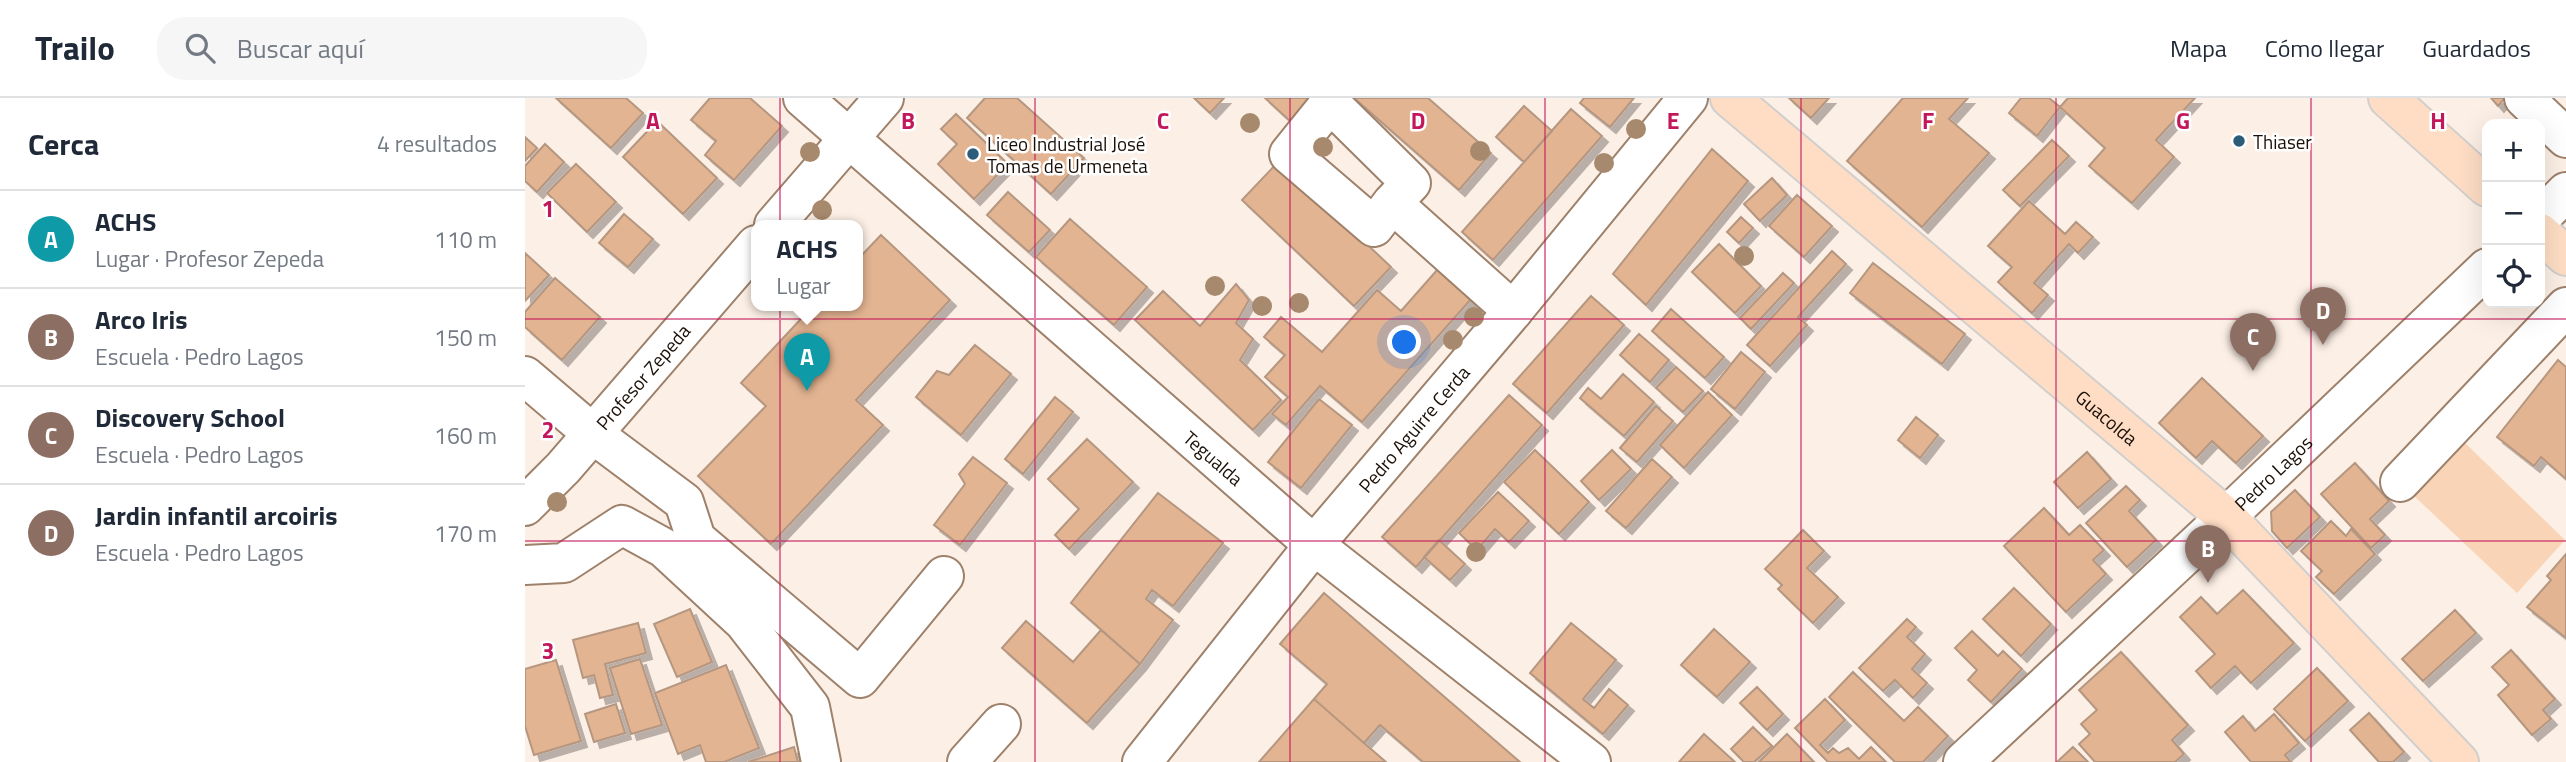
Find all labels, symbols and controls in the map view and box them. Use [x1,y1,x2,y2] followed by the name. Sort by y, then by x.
[157,17,647,80] search box
[35,23,115,73] text: Trailo
[181,29,219,67] icon: search
[237,29,364,68] text: Buscar aquí
[2170,30,2227,66] text: Mapa
[2265,30,2384,66] text: Cómo llegar
[2422,30,2531,66] text: Guardados
[646,103,660,138] text: A
[901,103,915,138] text: B
[1157,103,1169,138] text: C
[1411,103,1425,138] text: D
[1667,103,1679,138] text: E
[1922,103,1934,138] text: F
[2176,103,2190,138] text: G
[2430,103,2446,138] text: H
[2482,119,2545,308] map controls
[2482,119,2545,182] button: +
[28,121,99,167] text: Cerca
[377,126,497,161] text: 4 resultados
[2253,127,2312,156] place label: Thiaser
[987,129,1148,180] place label: Liceo Industrial José Tomas de Urmeneta
[2231,133,2247,149] marker: Thiaser
[965,146,981,162] marker: Liceo Industrial José Tomas de Urmeneta
[2482,182,2545,245] button: −
[542,191,554,226] text: 1
[95,202,156,241] text: ACHS
[751,220,863,311] popup
[44,222,58,257] text: A
[434,222,497,257] text: 110 m
[776,229,838,268] text: ACHS
[95,241,324,276] text: Lugar · Profesor Zepeda
[2482,245,2545,308] button: locate
[776,268,831,303] text: Lugar
[2300,287,2346,345] pin: D
[95,300,187,339] text: Arco Iris
[2230,313,2276,371] pin: C
[588,317,697,436] street label: Profesor Zepeda
[44,320,58,355] text: B
[434,320,497,355] text: 150 m
[1387,325,1421,359] your location
[784,333,830,391] pin: A
[95,339,304,374] text: Escuela · Pedro Lagos
[1351,358,1476,498] street label: Pedro Aguirre Cerda
[2070,382,2145,452] street label: Guacolda
[95,398,285,437] text: Discovery School
[542,412,554,447] text: 2
[45,418,57,453] text: C
[434,418,497,453] text: 160 m
[1178,423,1251,492] street label: Tegualda
[2227,428,2319,517] street label: Pedro Lagos
[95,437,304,472] text: Escuela · Pedro Lagos
[95,496,337,535] text: Jardin infantil arcoiris
[44,516,58,551] text: D
[434,516,497,551] text: 170 m
[2185,525,2231,583] pin: B
[95,535,304,570] text: Escuela · Pedro Lagos
[542,633,554,668] text: 3

